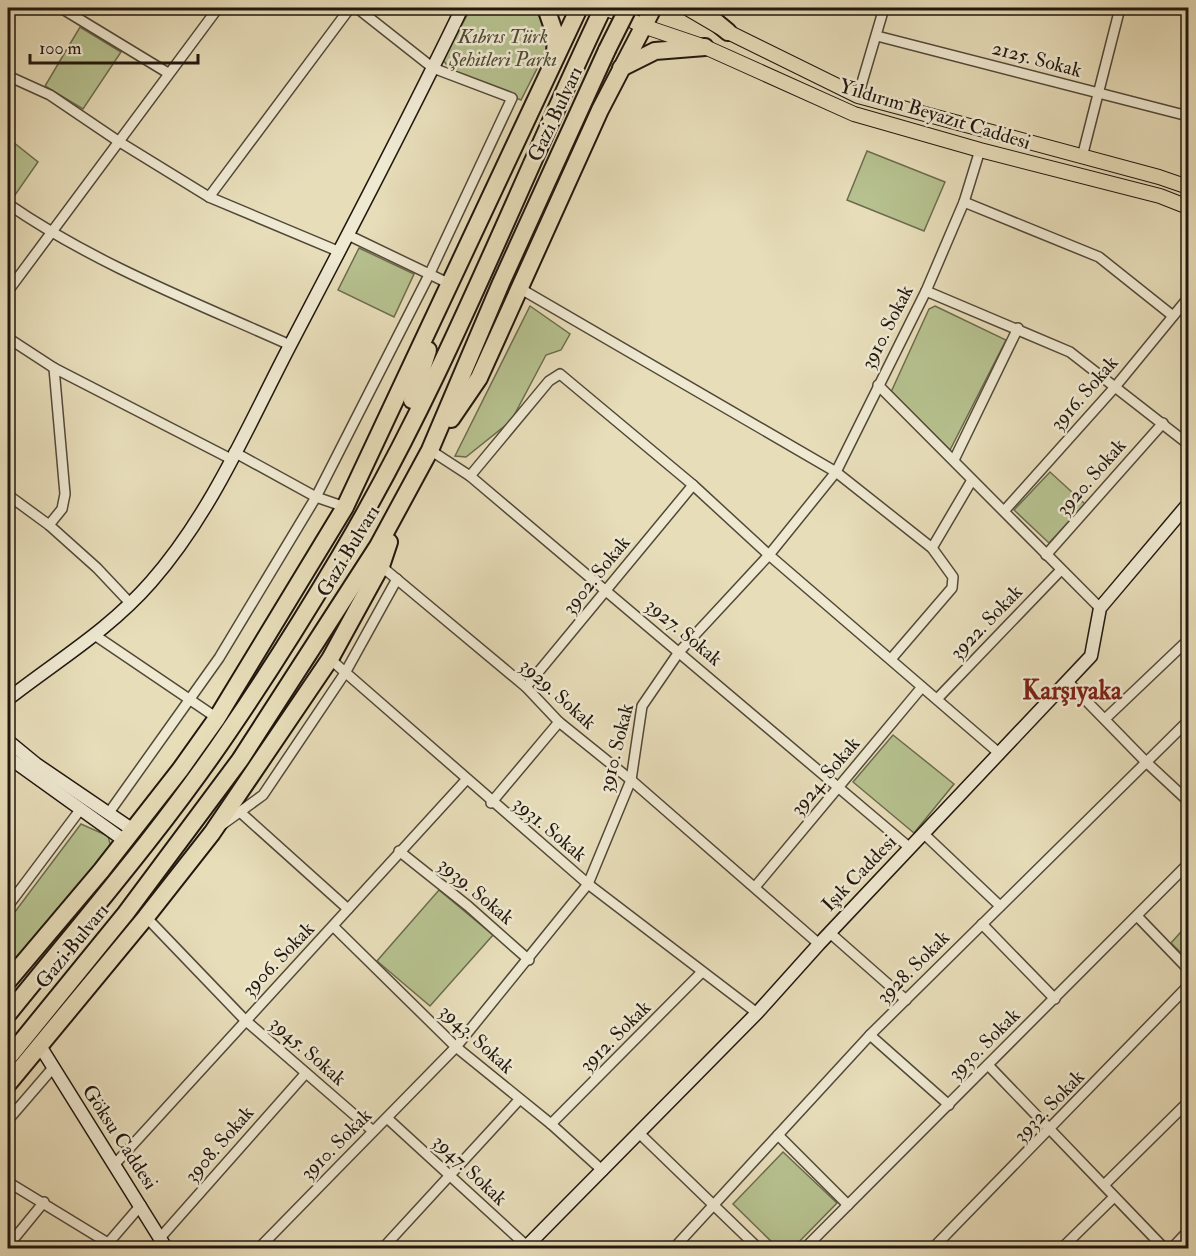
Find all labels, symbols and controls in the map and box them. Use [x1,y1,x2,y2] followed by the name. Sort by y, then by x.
[448,24,557,72] park label: Kıbrıs Türk Şehitleri Parkı
[30,27,198,65] scale bar
[989,35,1085,83] street label: 2125. Sokak
[39,37,82,60] text: 100 m
[522,62,588,166] street label: Gazi Bulvarı
[836,73,1034,155] street label: Yıldırım Beyazıt Caddesi
[855,280,919,373] street label: 3910. Sokak
[1045,350,1124,436] street label: 3916. Sokak
[1051,433,1132,521] street label: 3920. Sokak
[311,501,385,601] street label: Gazi Bulvarı
[557,530,636,620] street label: 3902. Sokak
[944,579,1028,665] street label: 3922. Sokak
[640,593,728,672] street label: 3927. Sokak
[515,653,602,735] street label: 3929. Sokak
[1022,675,1123,708] district label: Karşıyaka
[593,700,639,795] street label: 3910. Sokak
[785,731,865,821] street label: 3924. Sokak
[508,791,592,867] street label: 3931. Sokak
[816,829,902,917] street label: Işık Caddesi
[433,852,520,930] street label: 3939. Sokak
[30,898,114,994] street label: Gazi Bulvarı
[236,916,320,1002] street label: 3906. Sokak
[871,925,955,1009] street label: 3928. Sokak
[574,995,656,1077] street label: 3912. Sokak
[434,999,520,1079] street label: 3943. Sokak
[943,1002,1026,1085] street label: 3930. Sokak
[265,1011,352,1091] street label: 3945. Sokak
[1008,1064,1090,1148] street label: 3932. Sokak
[77,1080,163,1194] street label: Göksu Caddesi
[179,1100,259,1187] street label: 3908. Sokak
[295,1103,377,1185] street label: 3910. Sokak
[427,1129,513,1211] street label: 3947. Sokak

